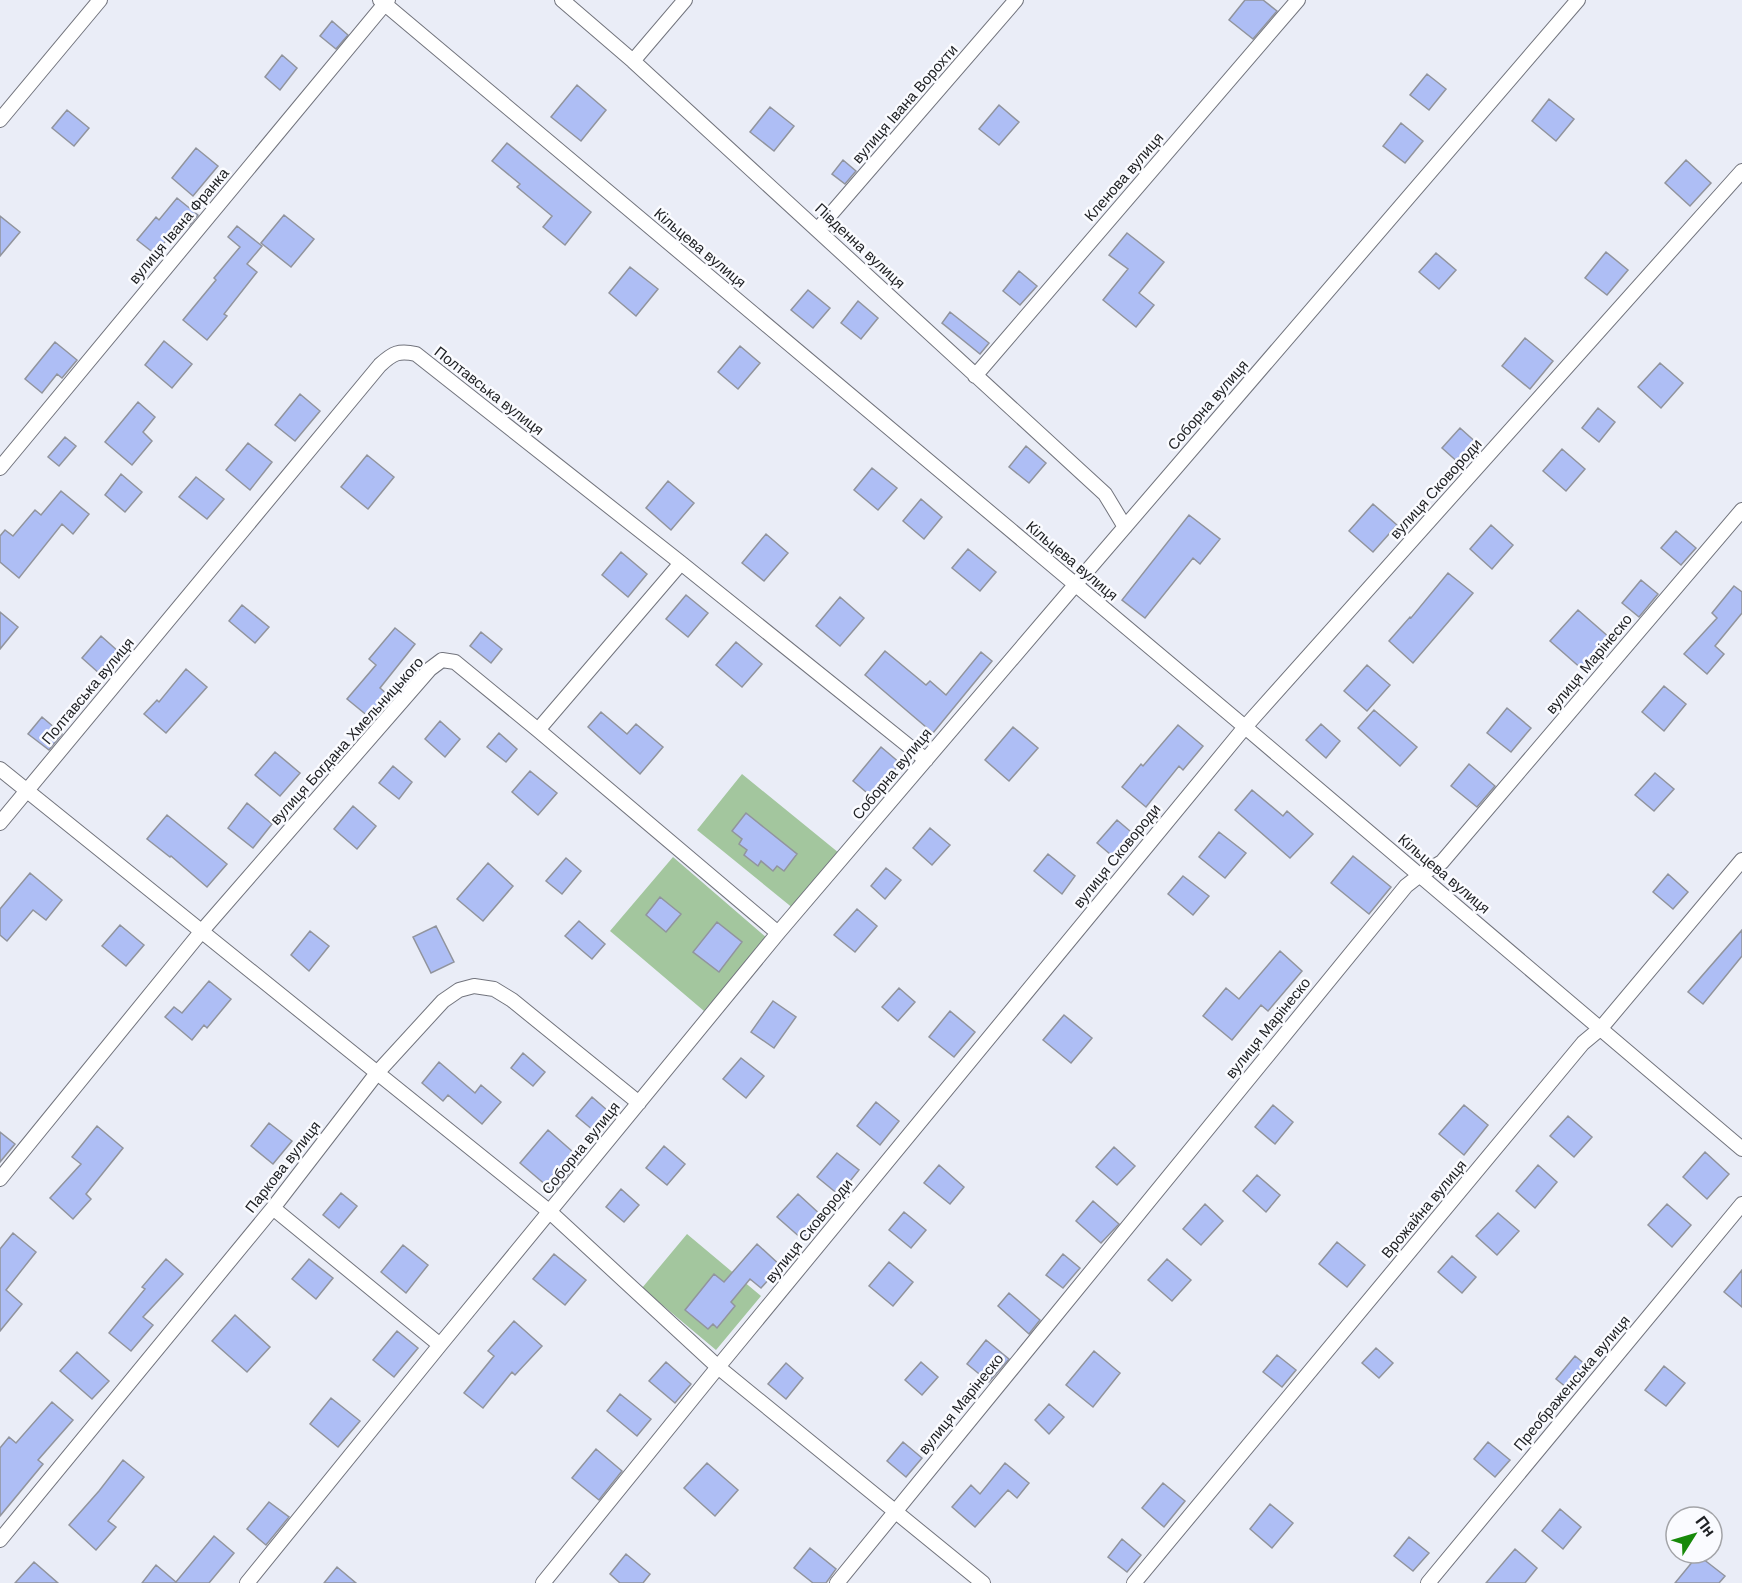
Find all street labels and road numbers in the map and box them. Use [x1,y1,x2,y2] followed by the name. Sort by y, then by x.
[849,41,961,166] street label: вулиця Івана Ворохти
[1081,129,1167,224] street label: Кленова вулиця
[125,164,232,287] street label: вулиця Івана Франка
[812,200,909,292] street label: Південна вулиця
[651,204,750,291] street label: Кільцева вулиця
[431,343,547,438] street label: Полтавська вулиця
[1164,356,1251,453] street label: Соборна вулиця
[1386,435,1485,542] street label: вулиця Сковороди
[1023,517,1122,604] street label: Кільцева вулиця
[1542,610,1635,717] street label: вулиця Марінеско
[38,634,137,747] street label: Полтавська вулиця
[267,653,427,828] street label: вулиця Богдана Хмельницького
[848,725,935,823] street label: Соборна вулиця
[1070,800,1164,911] street label: вулиця Сковороди
[1395,830,1494,917] street label: Кільцева вулиця
[1222,974,1313,1081] street label: вулиця Марінеско
[538,1098,623,1197] street label: Соборна вулиця
[242,1118,324,1216] street label: Паркова вулиця
[1378,1156,1470,1261] street label: Врожайна вулиця
[762,1175,856,1286] street label: вулиця Сковороди
[1510,1312,1633,1454] street label: Преображенська вулиця
[915,1350,1006,1457] street label: вулиця Марінеско

